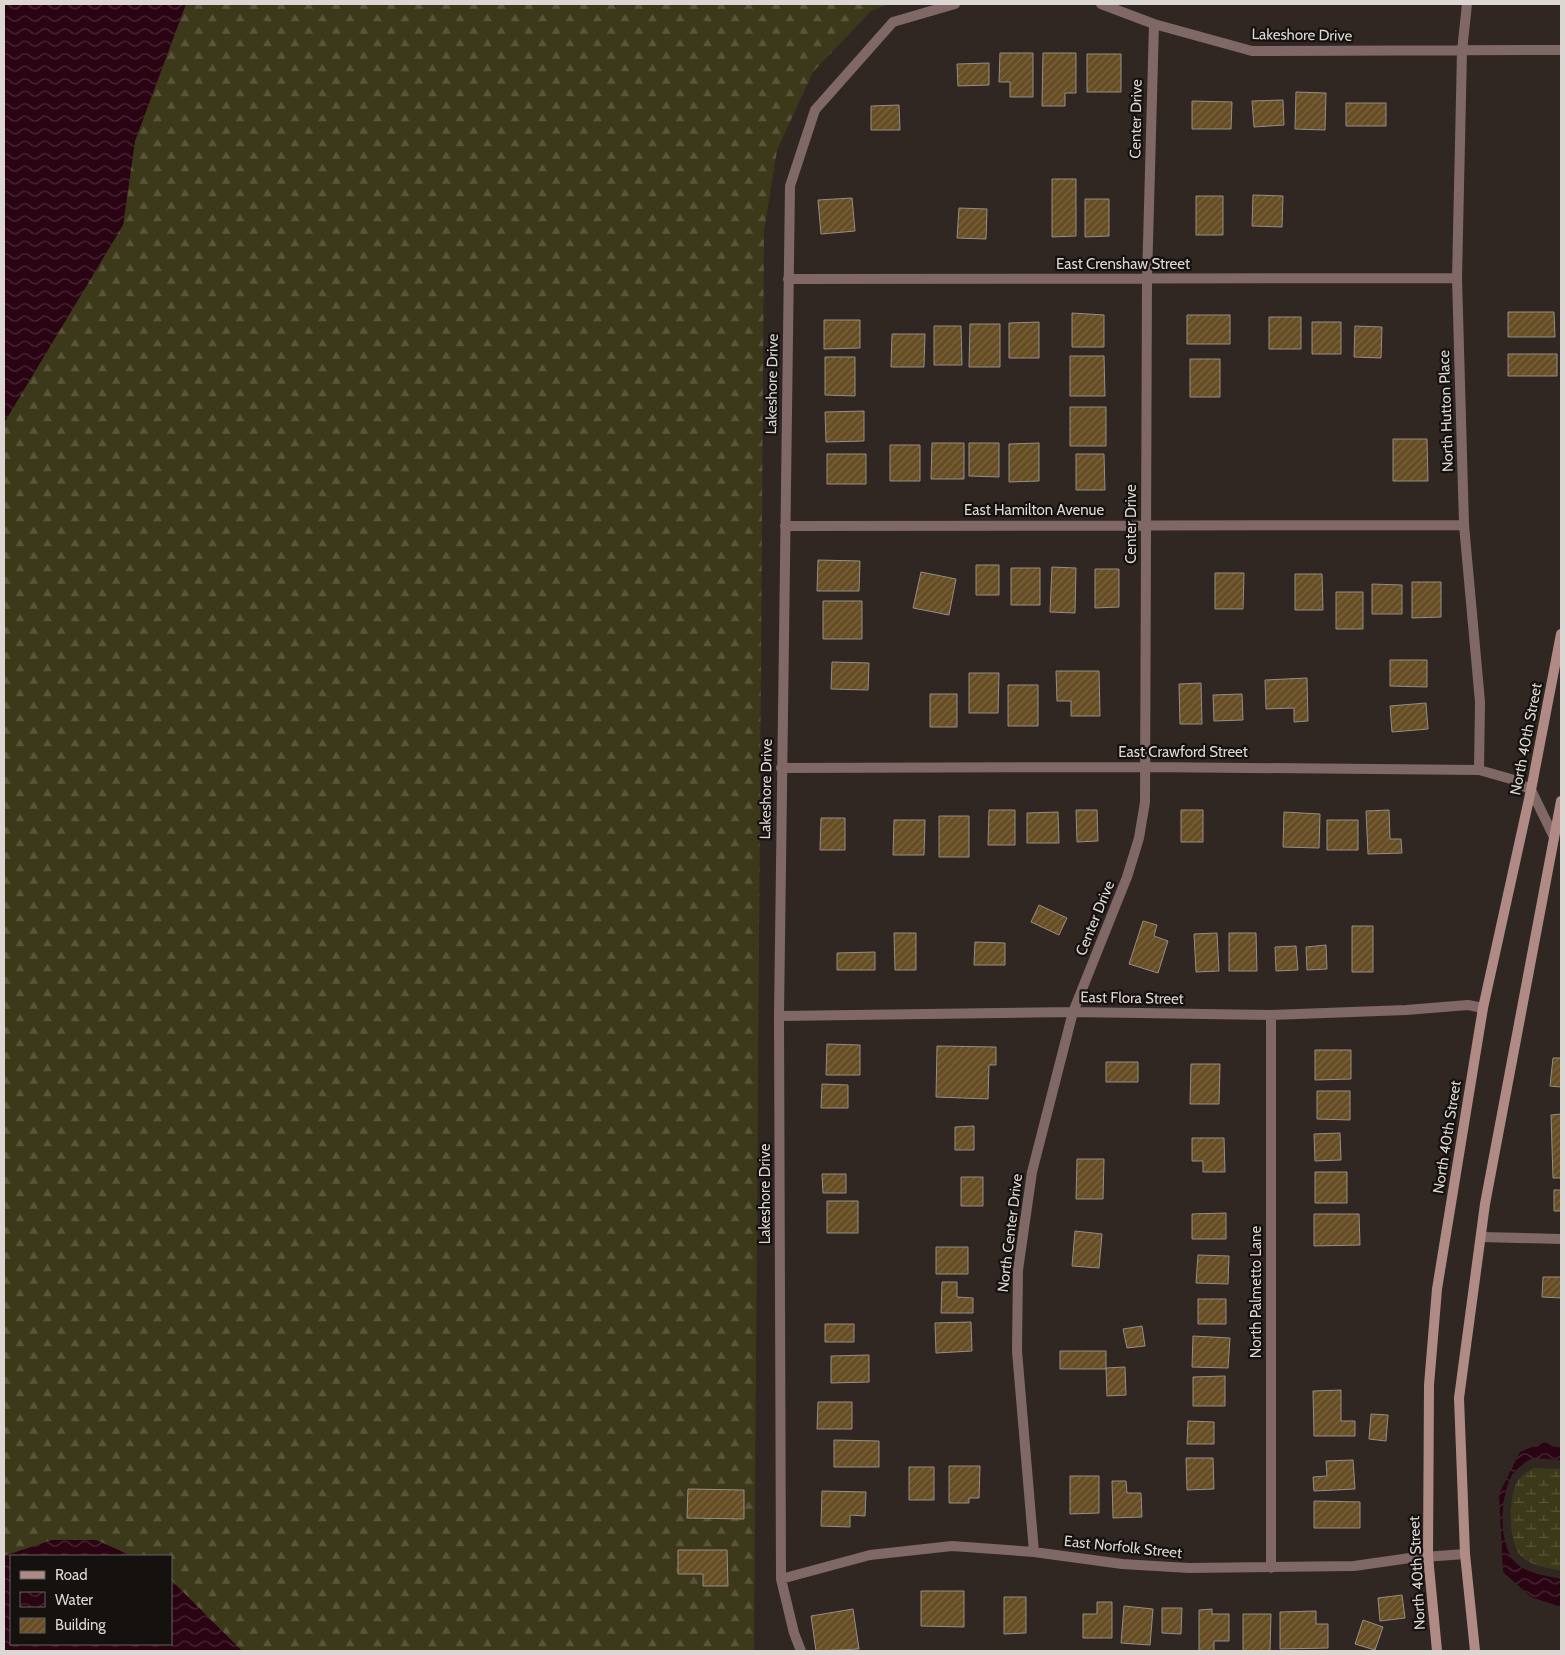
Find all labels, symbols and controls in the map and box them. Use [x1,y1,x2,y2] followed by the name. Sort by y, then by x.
[1252,25,1353,45] street label: Lakeshore Drive
[1126,79,1146,159] street label: Center Drive
[1056,255,1190,273] street label: East Crenshaw Street
[762,333,782,434] street label: Lakeshore Drive
[1435,349,1457,472] street label: North Hutton Place
[1122,484,1140,564] street label: Center Drive
[964,501,1104,519] street label: East Hamilton Avenue
[1506,681,1546,797] street label: North 40th Street
[756,738,776,839] street label: Lakeshore Drive
[1118,743,1248,761] street label: East Crawford Street
[1072,878,1118,958] street label: Center Drive
[1080,988,1184,1008] street label: East Flora Street
[1429,1079,1465,1195] street label: North 40th Street
[756,1143,774,1244] street label: Lakeshore Drive
[994,1172,1026,1293] street label: North Center Drive
[1247,1226,1265,1358] street label: North Palmetto Lane
[1405,1516,1429,1630] street label: North 40th Street
[1063,1532,1183,1562] street label: East Norfolk Street
[10,1555,172,1645] legend
[55,1566,88,1584] text: Road
[55,1591,93,1609] text: Water
[55,1616,106,1634] text: Building

